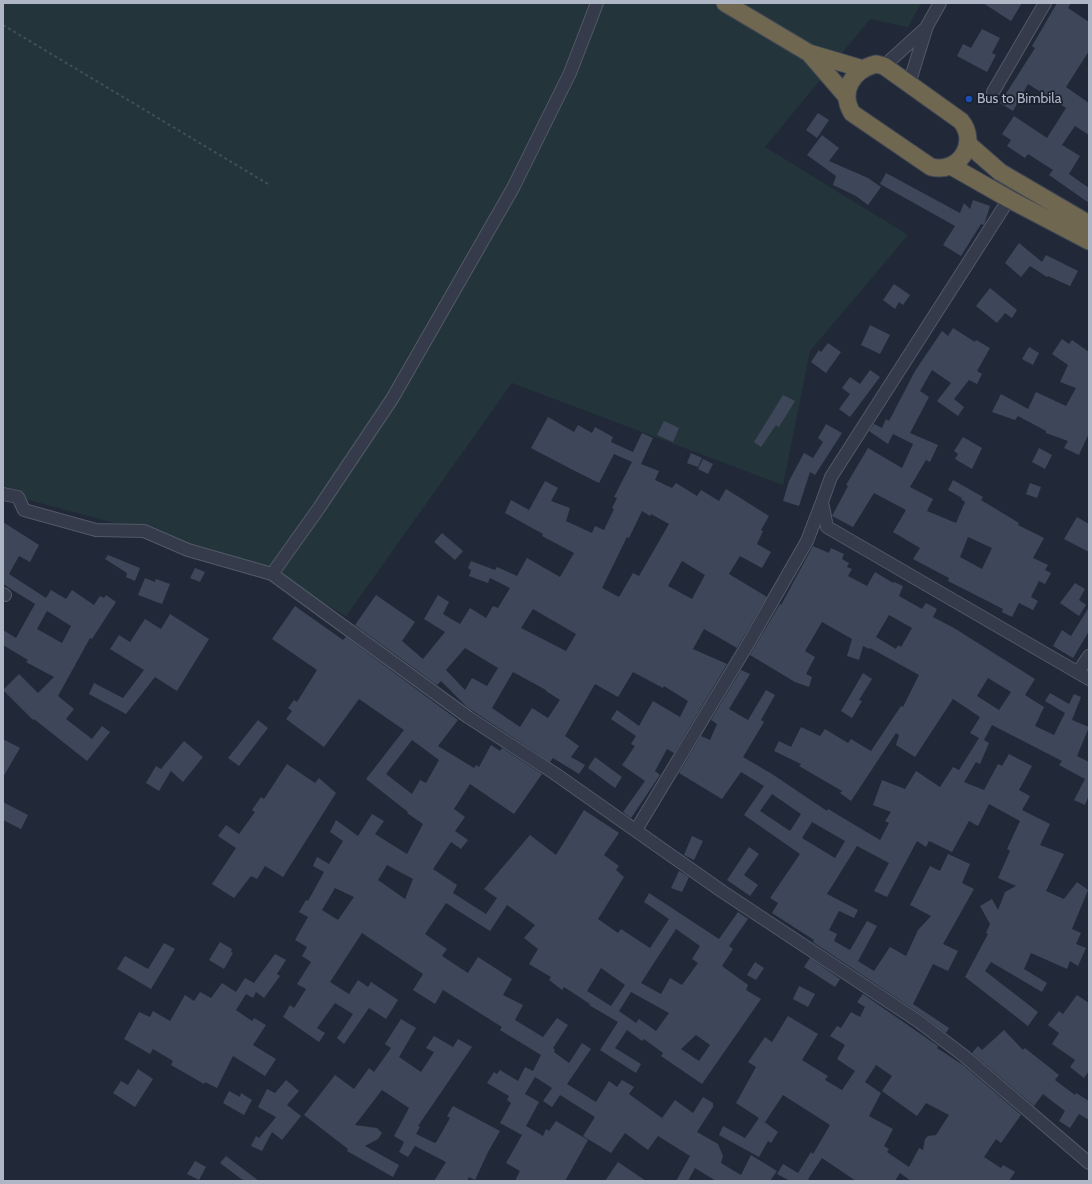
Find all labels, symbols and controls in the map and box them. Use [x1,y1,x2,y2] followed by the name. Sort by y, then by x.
[977,91,1061,107] place label: Bus to Bimbila
[964,94,974,104] marker: Bus to Bimbila

